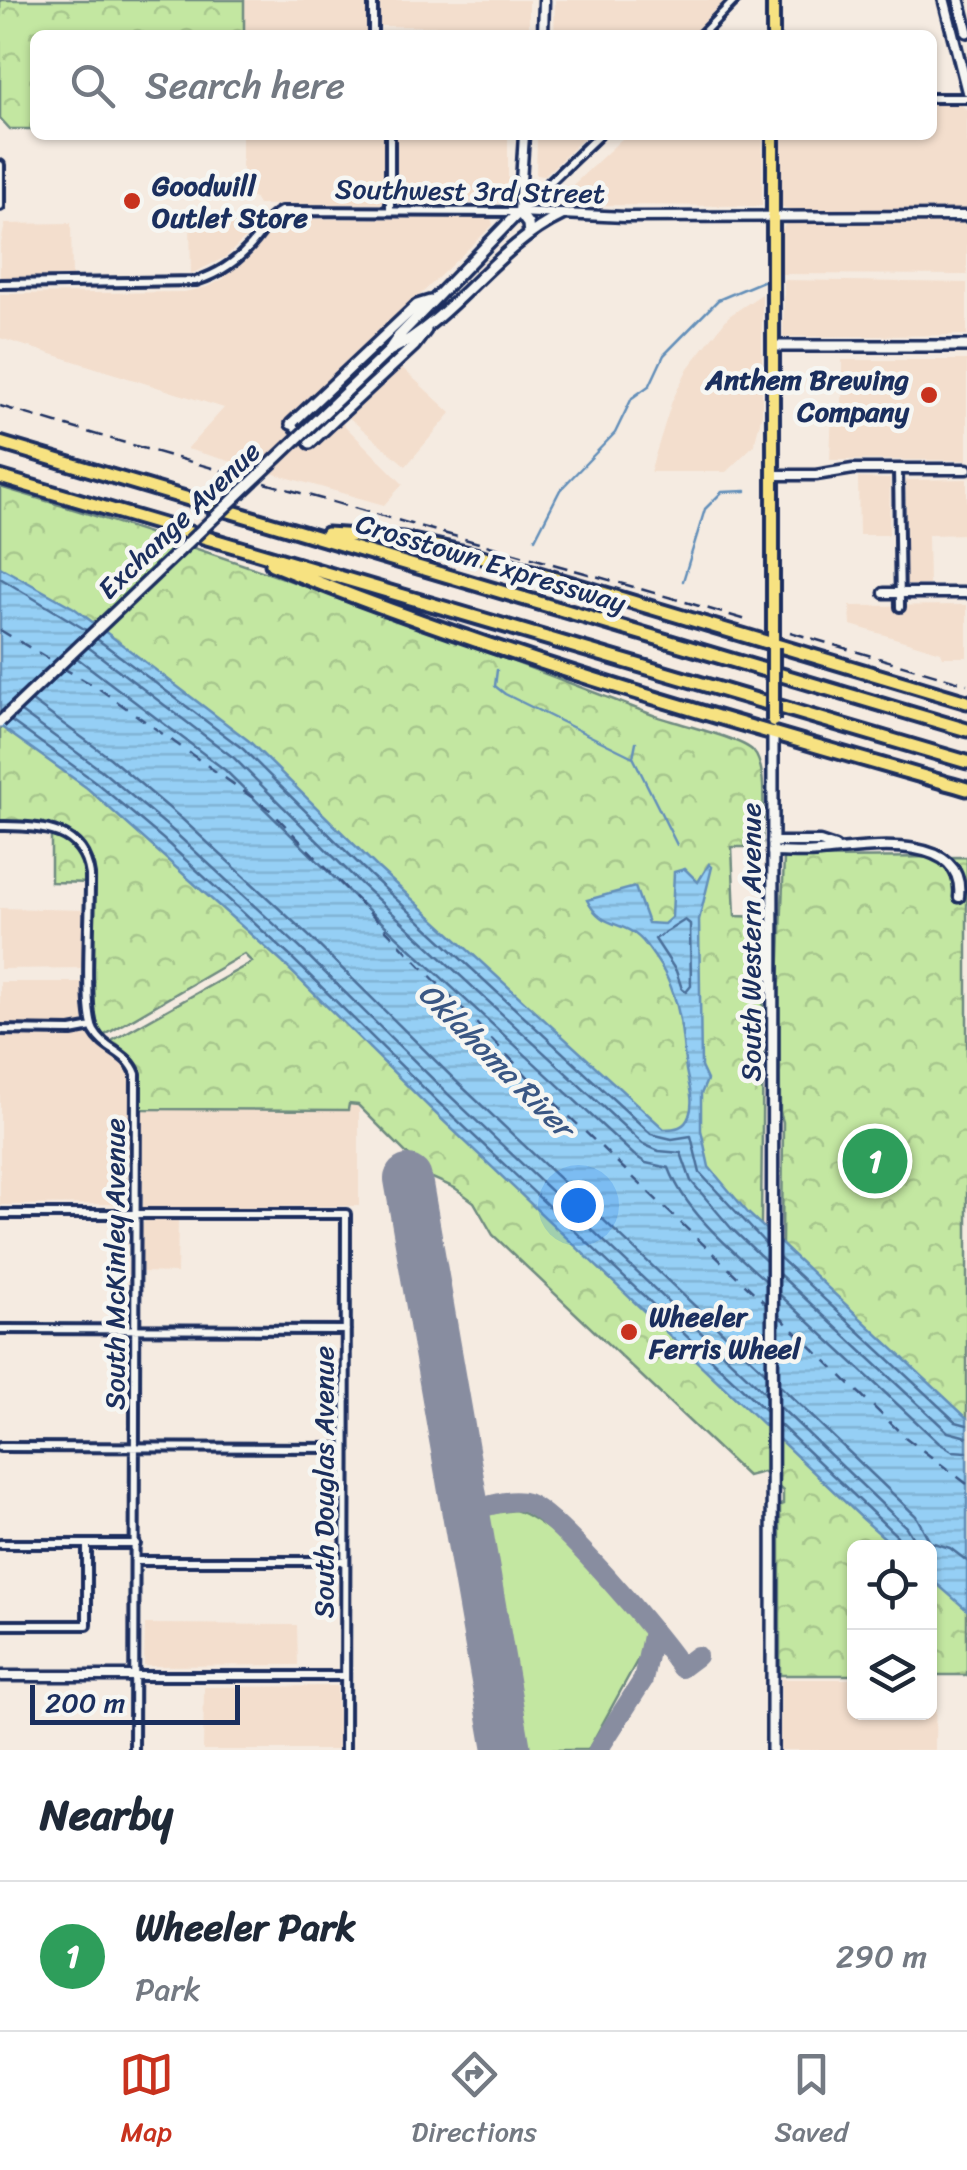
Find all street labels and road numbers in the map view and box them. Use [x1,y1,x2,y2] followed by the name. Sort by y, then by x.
[334,164,606,218] street label: Southwest 3rd Street
[85,428,273,612] street label: Exchange Avenue
[350,499,633,628] street label: Crosstown Expressway
[726,803,775,1081] street label: South Western Avenue
[90,1118,139,1410] street label: South McKinley Avenue
[299,1346,348,1618] street label: South Douglas Avenue

